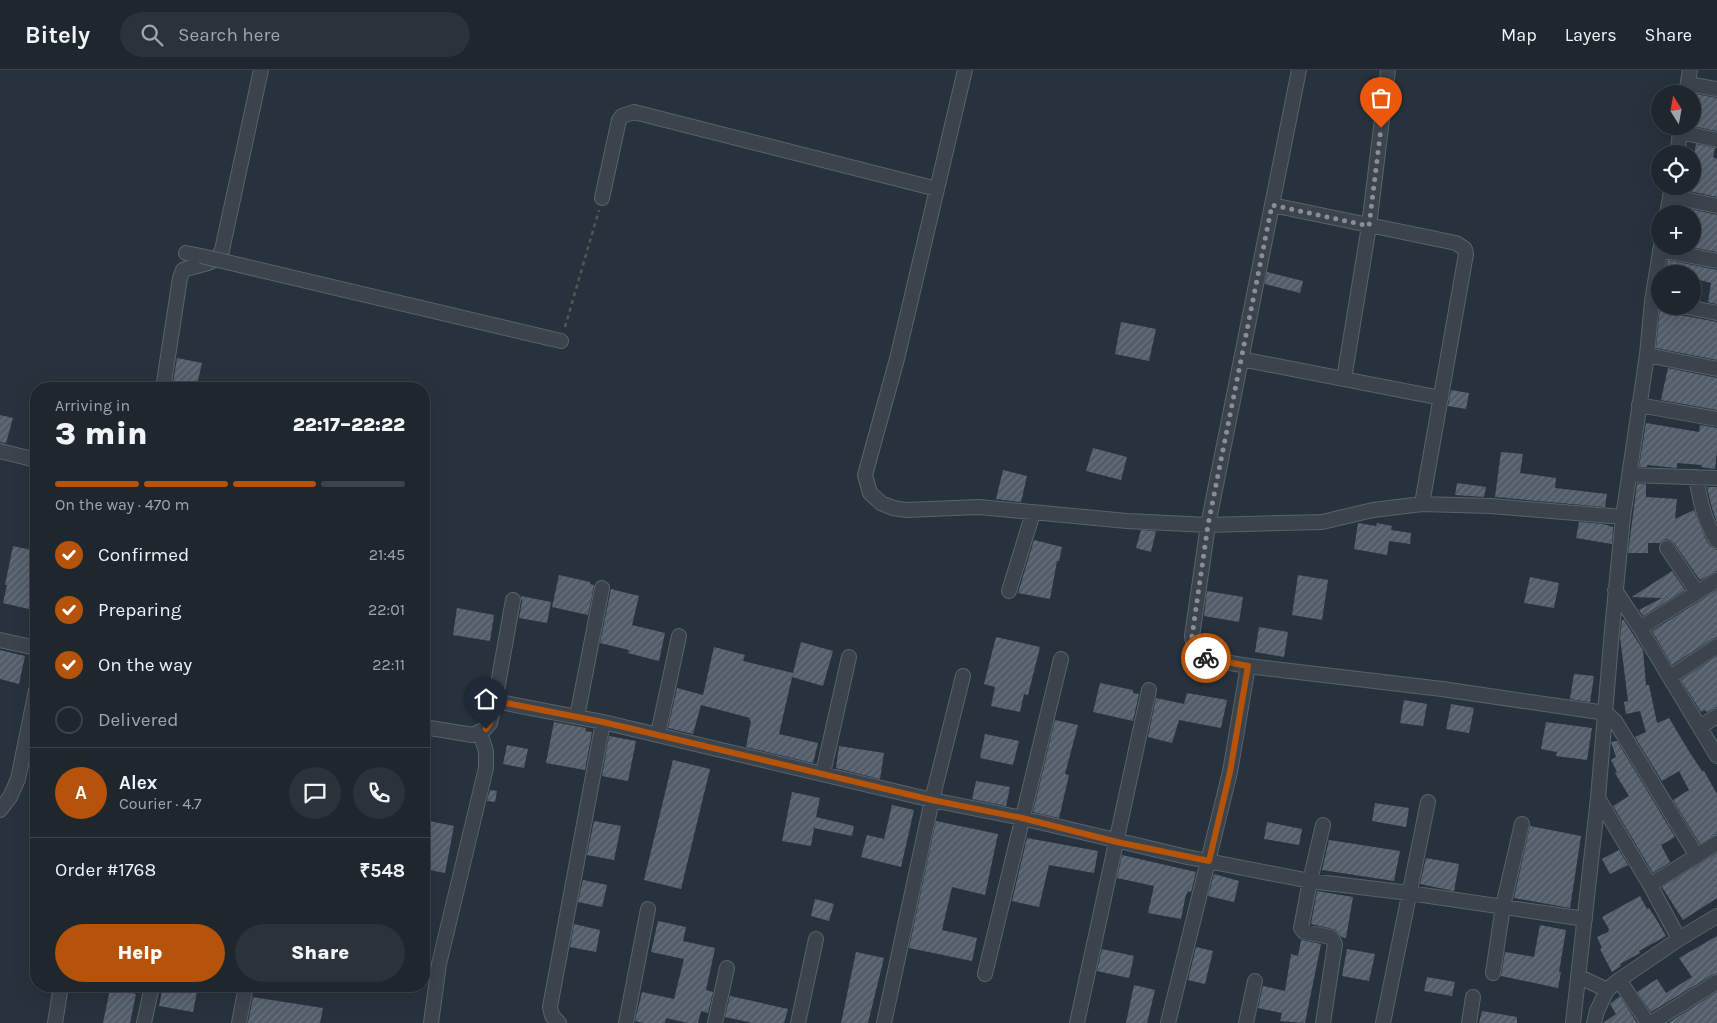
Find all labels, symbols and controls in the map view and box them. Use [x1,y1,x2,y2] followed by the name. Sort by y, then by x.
[120,12,470,57] search box
[25,21,90,49] text: Bitely
[138,21,166,49] icon: search
[178,24,280,46] text: Search here
[1501,24,1537,46] text: Map
[1565,24,1617,46] text: Layers
[1645,24,1692,46] text: Share
[1360,77,1402,128] pin
[1367,84,1395,112] icon: bag
[1651,85,1701,135] north arrow
[1651,85,1701,315] map controls
[1651,145,1701,195] button: locate
[1651,205,1701,255] button: +
[1651,265,1701,315] button: −
[55,396,130,415] text: Arriving in
[293,414,405,436] text: 22:17–22:22
[55,415,148,452] text: 3 min
[55,495,190,514] text: On the way · 470 m
[55,541,83,569] icon: check
[98,544,189,566] text: Confirmed
[369,545,405,564] text: 21:45
[55,596,83,624] icon: check
[98,599,181,621] text: Preparing
[368,600,405,619] text: 22:01
[1181,633,1231,683] courier
[1192,644,1220,672] icon: bike
[55,651,83,679] icon: check
[98,654,192,676] text: On the way
[372,655,405,674] text: 22:11
[465,678,507,729] pin
[472,685,500,713] icon: home
[98,709,178,731] text: Delivered
[289,767,341,819] button: chat
[353,767,405,819] button: phone
[119,772,157,794] text: Alex
[75,782,87,804] text: A
[119,794,202,813] text: Courier · 4.7
[55,859,156,881] text: Order #1768
[359,860,405,882] text: ₹548
[55,924,225,982] button: Help
[235,924,405,982] button: Share

